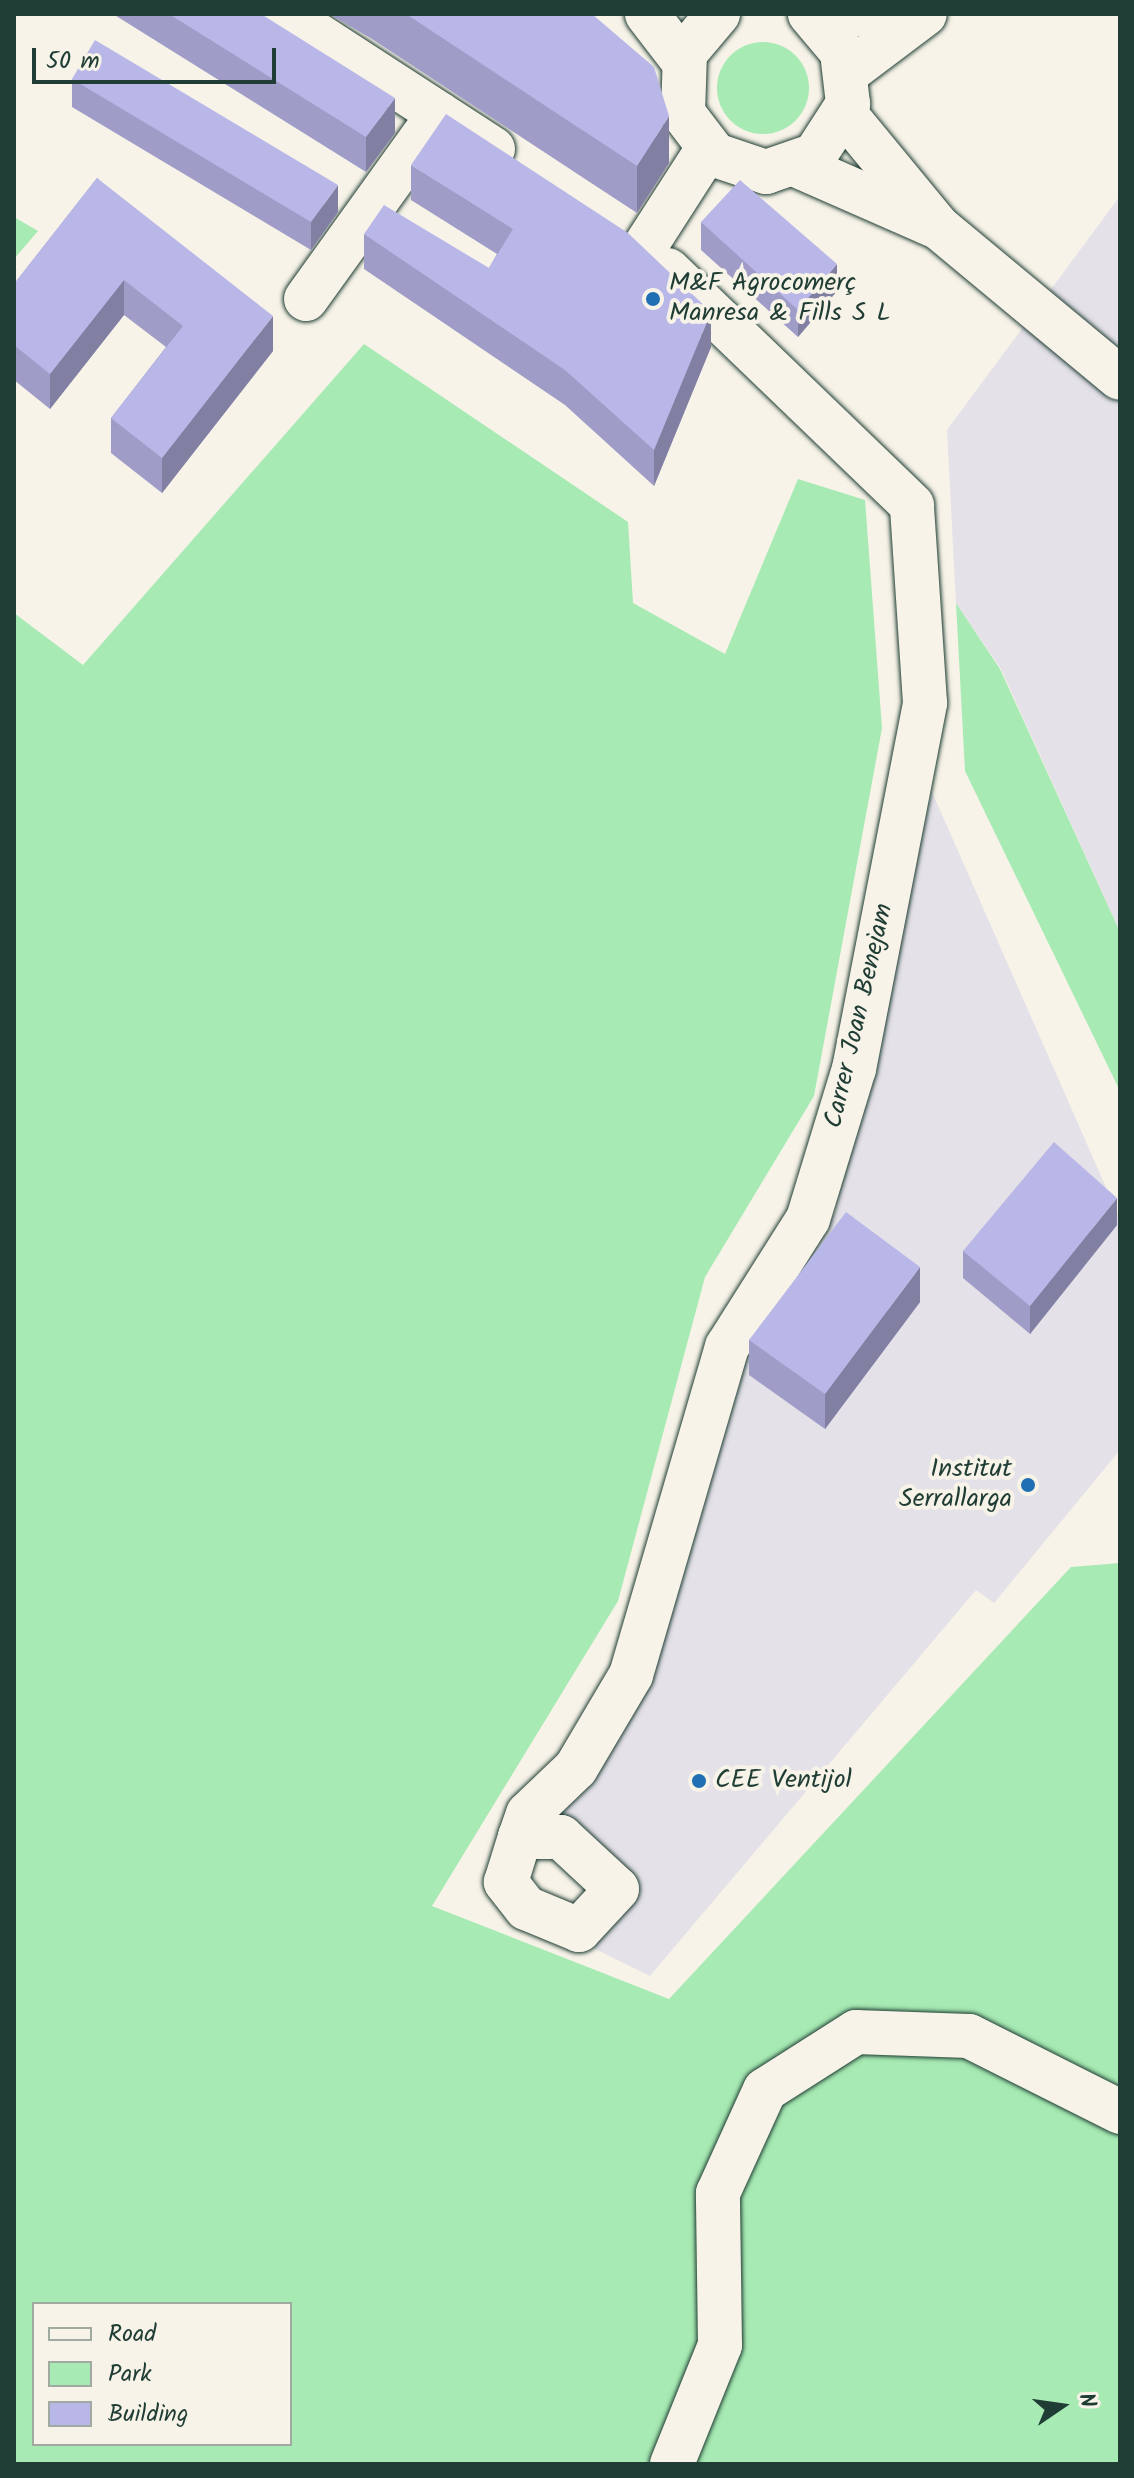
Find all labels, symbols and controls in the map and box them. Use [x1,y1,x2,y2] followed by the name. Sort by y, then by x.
[36,32,280,82] scale bar
[46,42,100,81] text: 50 m
[669,268,891,330] place label: M&F Agrocomerç Manresa & Fills S L
[644,290,662,308] marker: M&F Agrocomerç Manresa & Fills S L
[819,901,901,1131] street label: Carrer Joan Benejam
[899,1454,1012,1516] place label: Institut Serrallarga
[1019,1476,1037,1494] marker: Institut Serrallarga
[715,1765,852,1797] place label: CEE Ventijol
[690,1772,708,1790] marker: CEE Ventijol
[32,2302,292,2446] legend
[108,2315,156,2354] text: Road
[108,2355,152,2394] text: Park
[1022,2366,1102,2446] north arrow
[1067,2390,1104,2411] text: N
[108,2395,188,2434] text: Building

